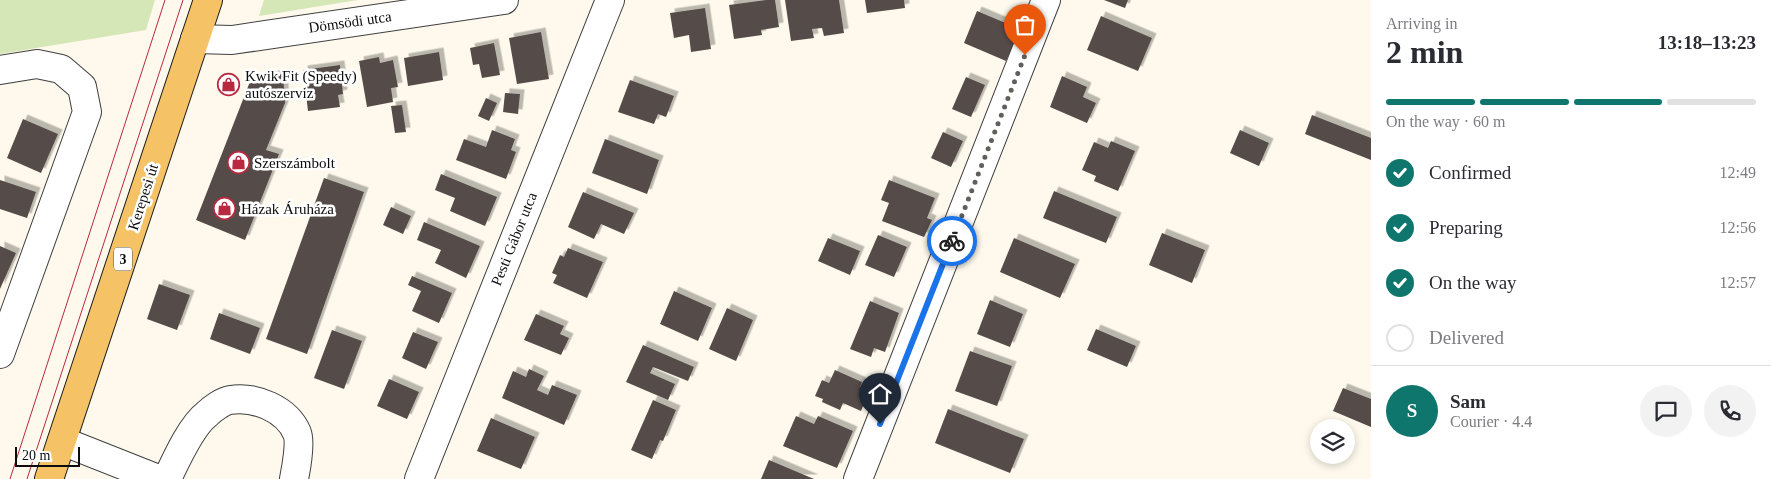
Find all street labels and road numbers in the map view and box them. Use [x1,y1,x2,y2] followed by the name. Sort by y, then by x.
[307,8,393,36] street label: Dömsödi utca
[125,161,161,232] street label: Kerepesi út
[488,190,540,288] street label: Pesti Gábor utca
[114,248,132,270] road number: 3

